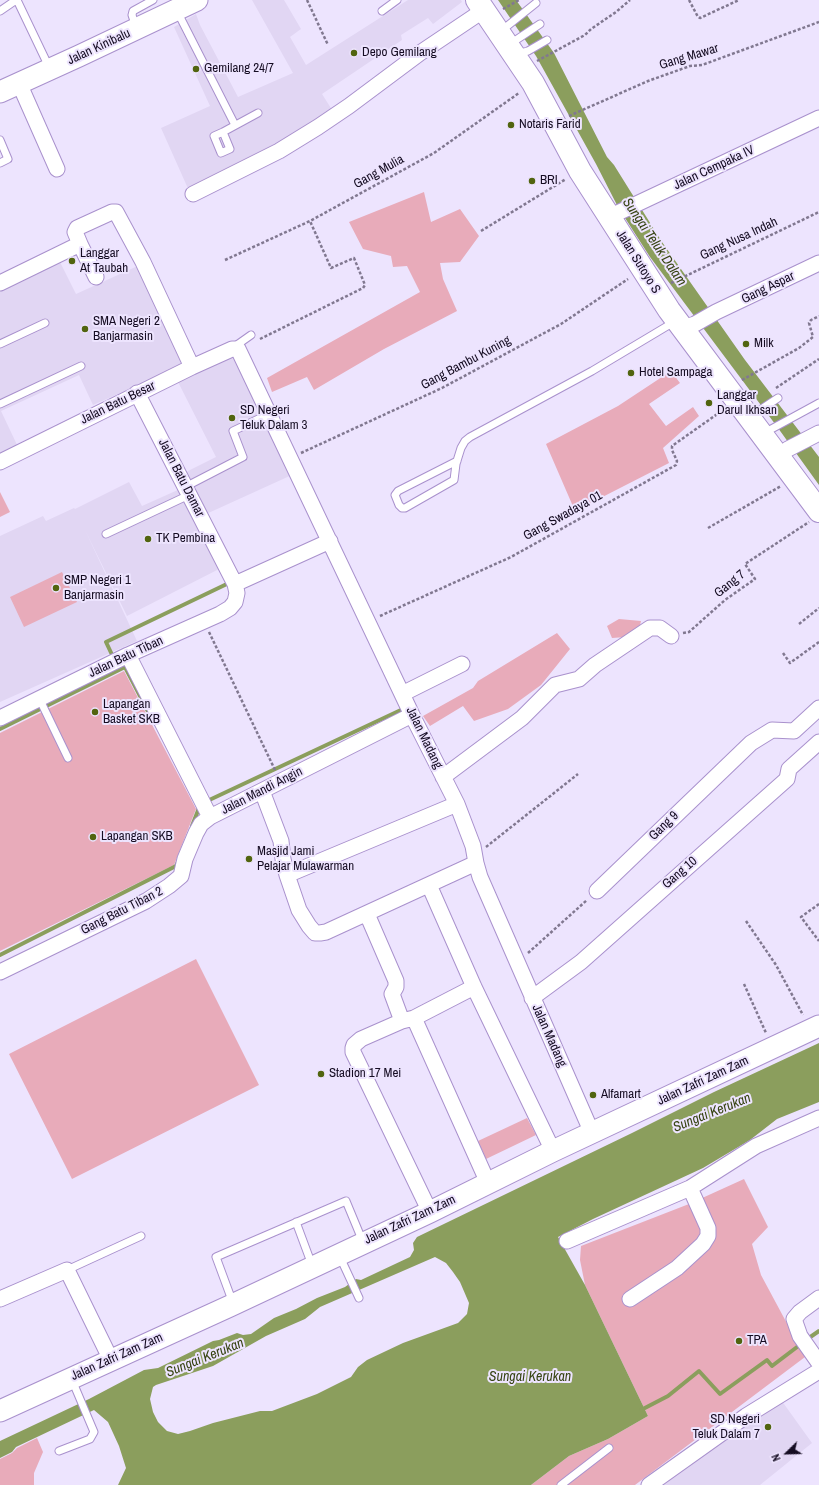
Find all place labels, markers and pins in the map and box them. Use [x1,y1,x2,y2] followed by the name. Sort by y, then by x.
[362,45,437,61] place label: Depo Gemilang
[349,48,359,58] marker: Depo Gemilang
[204,61,274,77] place label: Gemilang 24/7
[191,64,201,74] marker: Gemilang 24/7
[519,117,581,133] place label: Notaris Farid
[506,120,516,130] marker: Notaris Farid
[540,173,558,189] place label: BRI
[527,176,537,186] marker: BRI
[80,246,128,277] place label: Langgar At Taubah
[67,256,77,266] marker: Langgar At Taubah
[93,314,160,345] place label: SMA Negeri 2 Banjarmasin
[80,324,90,334] marker: SMA Negeri 2 Banjarmasin
[754,336,774,352] place label: Milk
[741,339,751,349] marker: Milk
[639,365,712,381] place label: Hotel Sampaga
[626,368,636,378] marker: Hotel Sampaga
[717,388,777,419] place label: Langgar Darul Ikhsan
[704,398,714,408] marker: Langgar Darul Ikhsan
[240,403,308,434] place label: SD Negeri Teluk Dalam 3
[227,413,237,423] marker: SD Negeri Teluk Dalam 3
[156,531,215,547] place label: TK Pembina
[143,534,153,544] marker: TK Pembina
[64,573,131,604] place label: SMP Negeri 1 Banjarmasin
[51,583,61,593] marker: SMP Negeri 1 Banjarmasin
[103,697,160,728] place label: Lapangan Basket SKB
[90,707,100,717] marker: Lapangan Basket SKB
[101,829,173,845] place label: Lapangan SKB
[88,832,98,842] marker: Lapangan SKB
[257,844,354,875] place label: Masjid Jami Pelajar Mulawarman
[244,854,254,864] marker: Masjid Jami Pelajar Mulawarman
[329,1066,401,1082] place label: Stadion 17 Mei
[316,1069,326,1079] marker: Stadion 17 Mei
[601,1087,641,1103] place label: Alfamart
[588,1090,598,1100] marker: Alfamart
[747,1333,767,1349] place label: TPA
[734,1336,744,1346] marker: TPA
[692,1412,760,1443] place label: SD Negeri Teluk Dalam 7
[763,1422,773,1432] marker: SD Negeri Teluk Dalam 7

